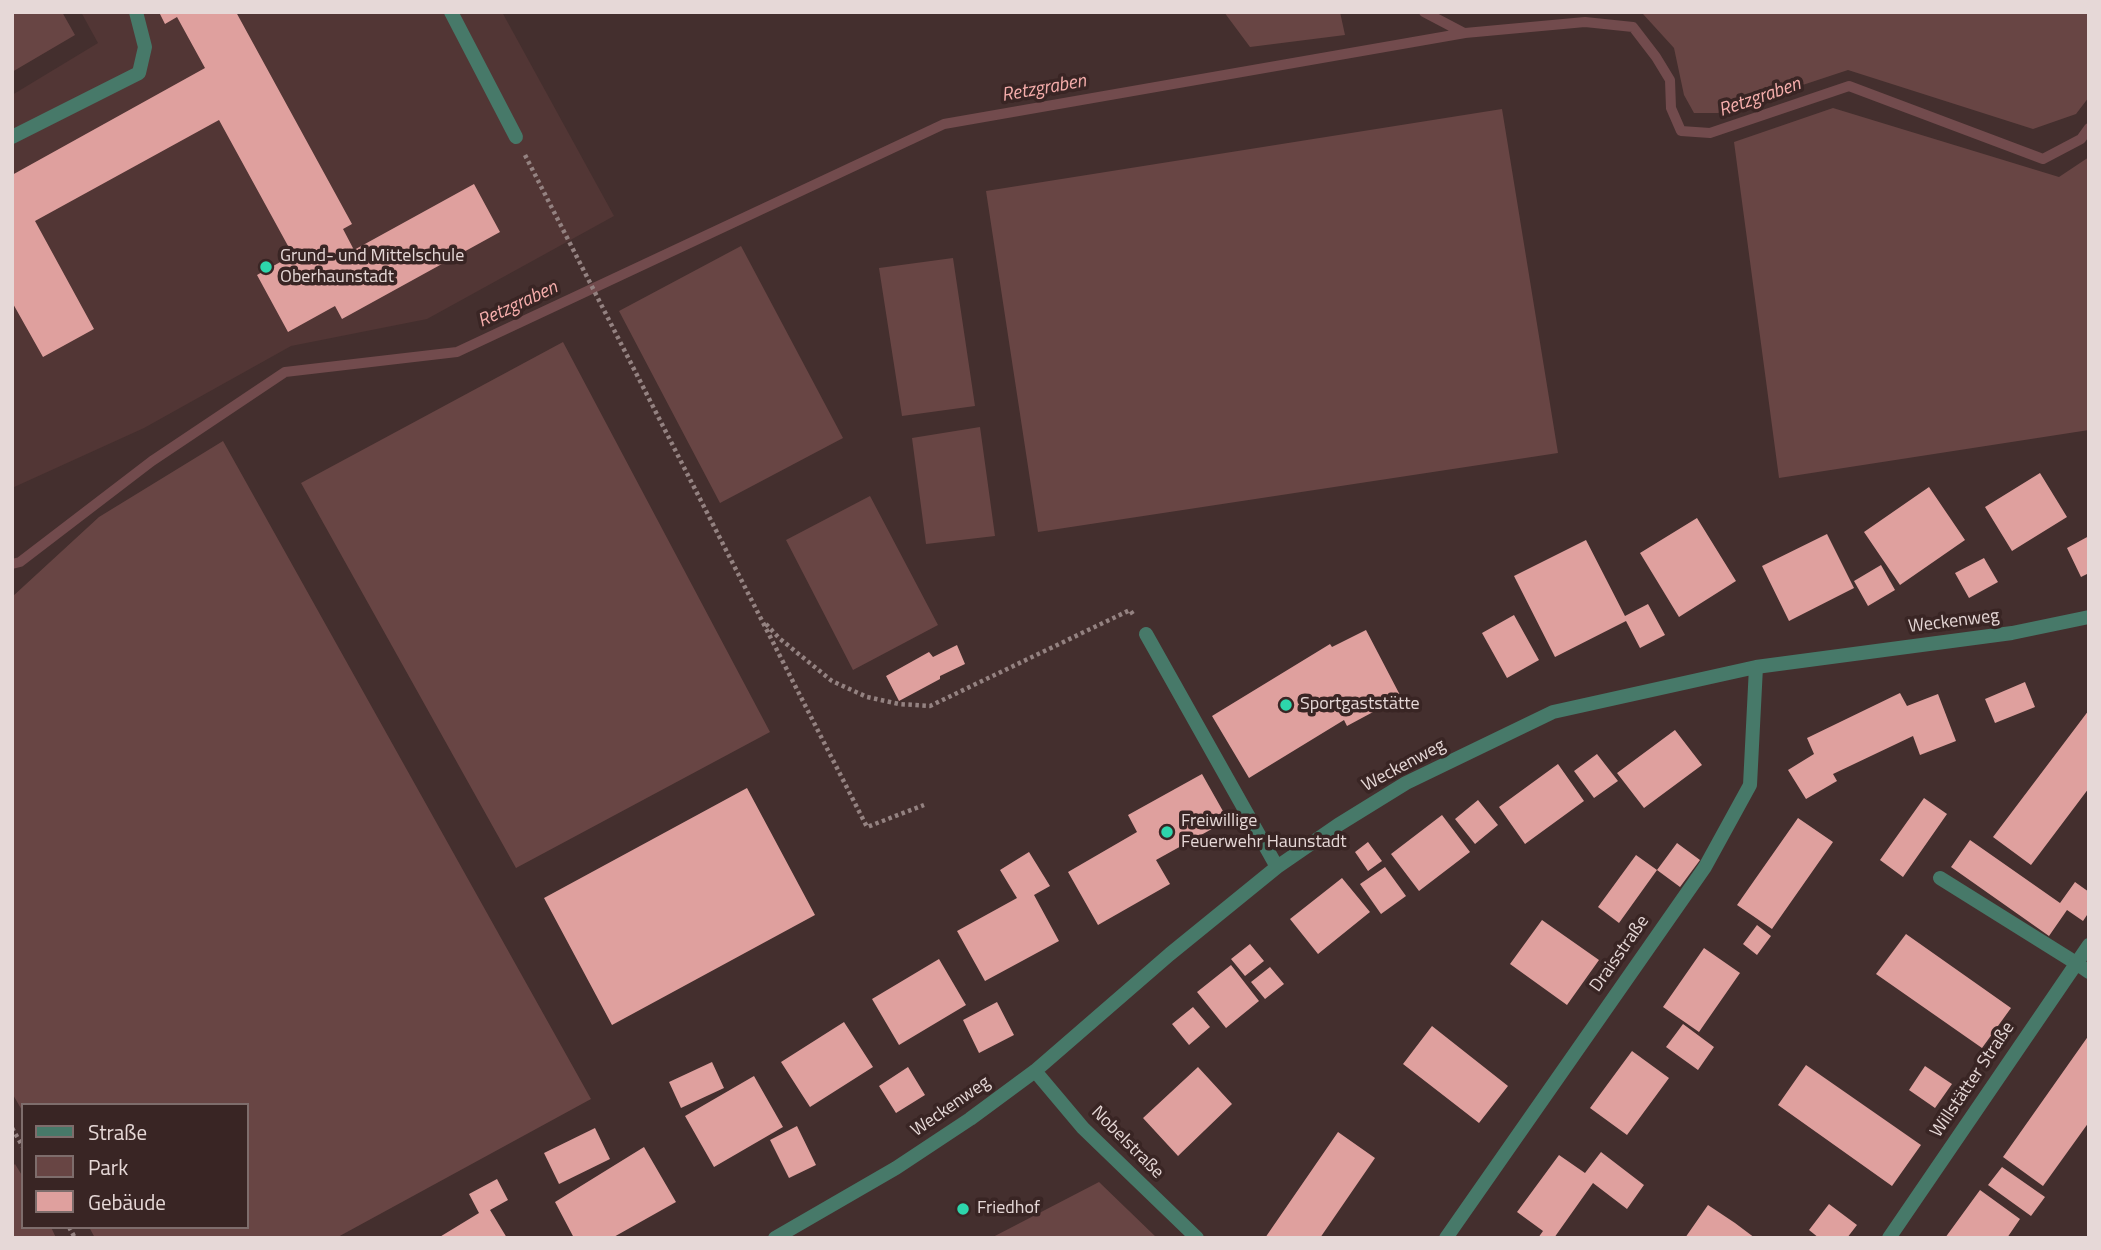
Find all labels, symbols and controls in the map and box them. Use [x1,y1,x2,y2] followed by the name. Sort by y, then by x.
[1000,70,1088,108] water label: Retzgraben
[1716,73,1804,123] water label: Retzgraben
[280,246,464,288] place label: Grund- und Mittelschule Oberhaunstadt
[258,259,274,275] marker: Grund- und Mittelschule Oberhaunstadt
[475,277,561,333] water label: Retzgraben
[1907,606,2001,638] street label: Weckenweg
[1300,694,1420,716] place label: Sportgaststätte
[1278,697,1294,713] marker: Sportgaststätte
[1359,735,1449,797] street label: Weckenweg
[1181,811,1347,854] place label: Freiwillige Feuerwehr Haunstadt
[1159,824,1175,840] marker: Freiwillige Feuerwehr Haunstadt
[1586,912,1654,996] street label: Draisstraße
[1926,1018,2020,1142] street label: Willstätter Straße
[907,1072,995,1142] street label: Weckenweg
[1086,1102,1168,1184] street label: Nobelstraße
[21,1103,248,1229] legend
[88,1116,147,1148] text: Straße
[88,1151,128,1183] text: Park
[88,1186,166,1218] text: Gebäude
[977,1198,1040,1220] place label: Friedhof
[955,1201,971,1217] marker: Friedhof

